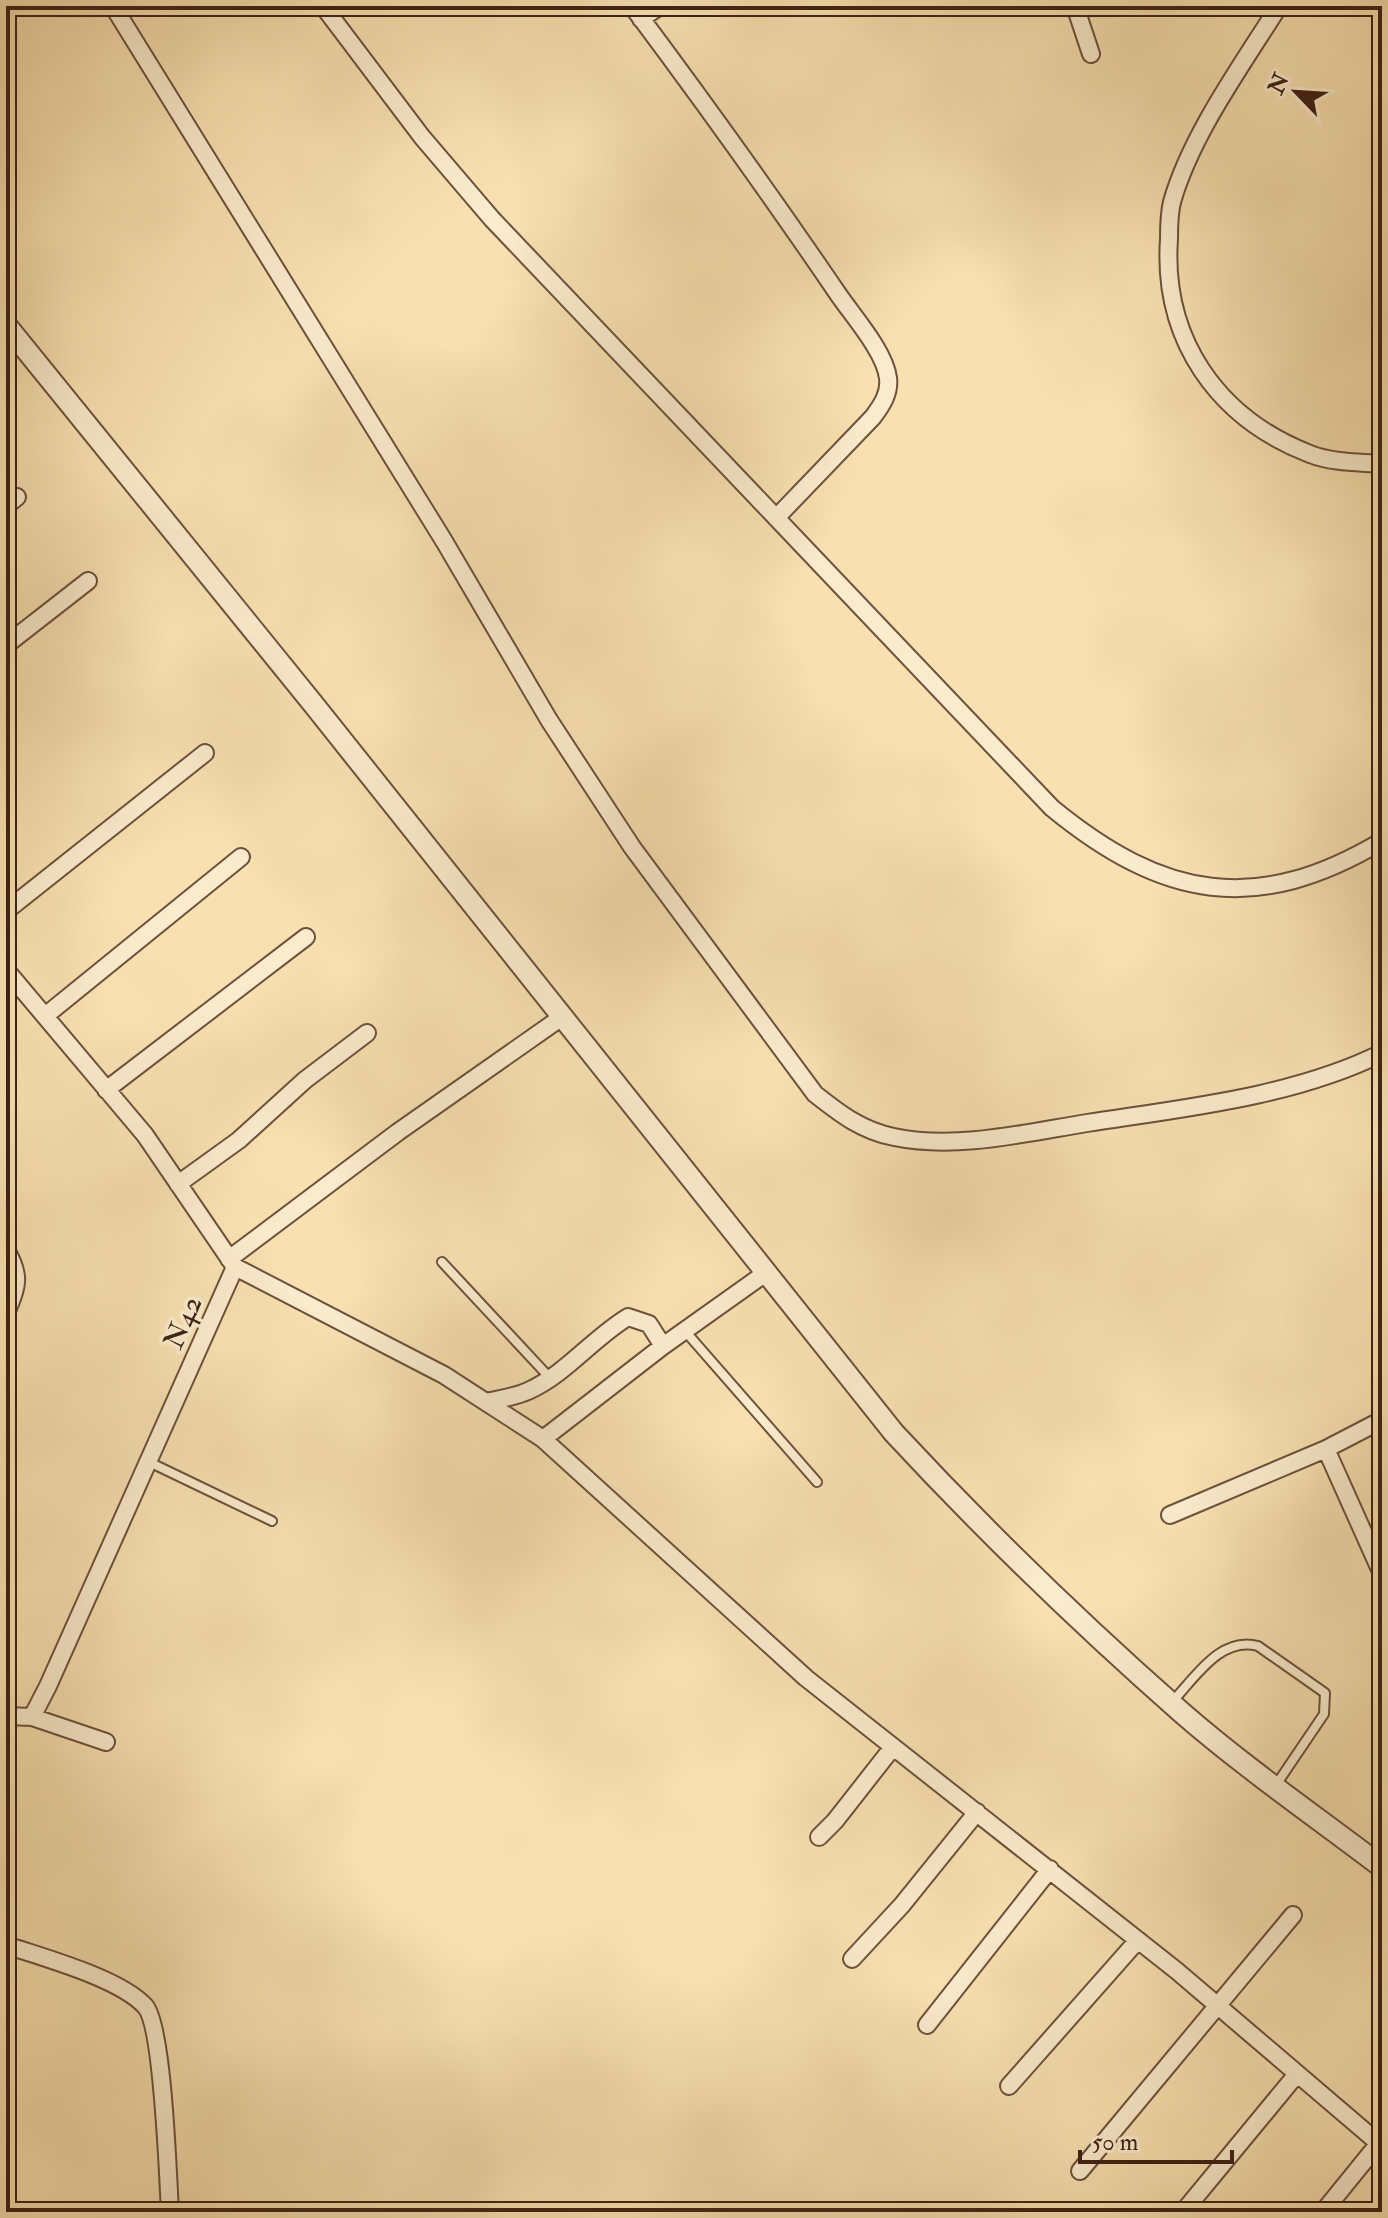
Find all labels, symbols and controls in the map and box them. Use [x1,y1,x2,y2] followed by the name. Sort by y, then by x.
[1256,52,1336,132] north arrow
[1262,69,1296,100] text: N
[156,1291,210,1355] street label: N42
[1080,2114,1232,2164] scale bar
[1092,2127,1139,2158] text: 50 m

